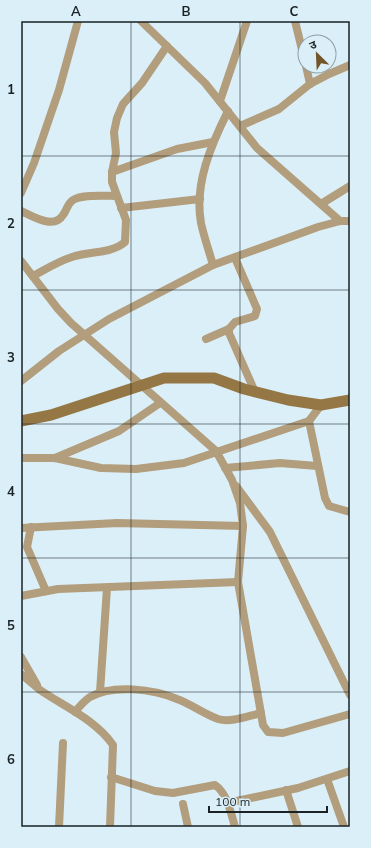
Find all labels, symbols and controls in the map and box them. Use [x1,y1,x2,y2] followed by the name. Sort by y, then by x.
[71,3,81,19] text: A
[182,3,191,19] text: B
[290,3,299,19] text: C
[297,34,337,74] north arrow
[307,37,319,53] text: उ
[7,81,15,97] text: 1
[7,215,15,231] text: 2
[7,349,15,365] text: 3
[7,483,15,499] text: 4
[7,617,15,633] text: 5
[7,751,15,767] text: 6
[209,788,327,814] scale bar
[215,794,250,809] text: 100 m

